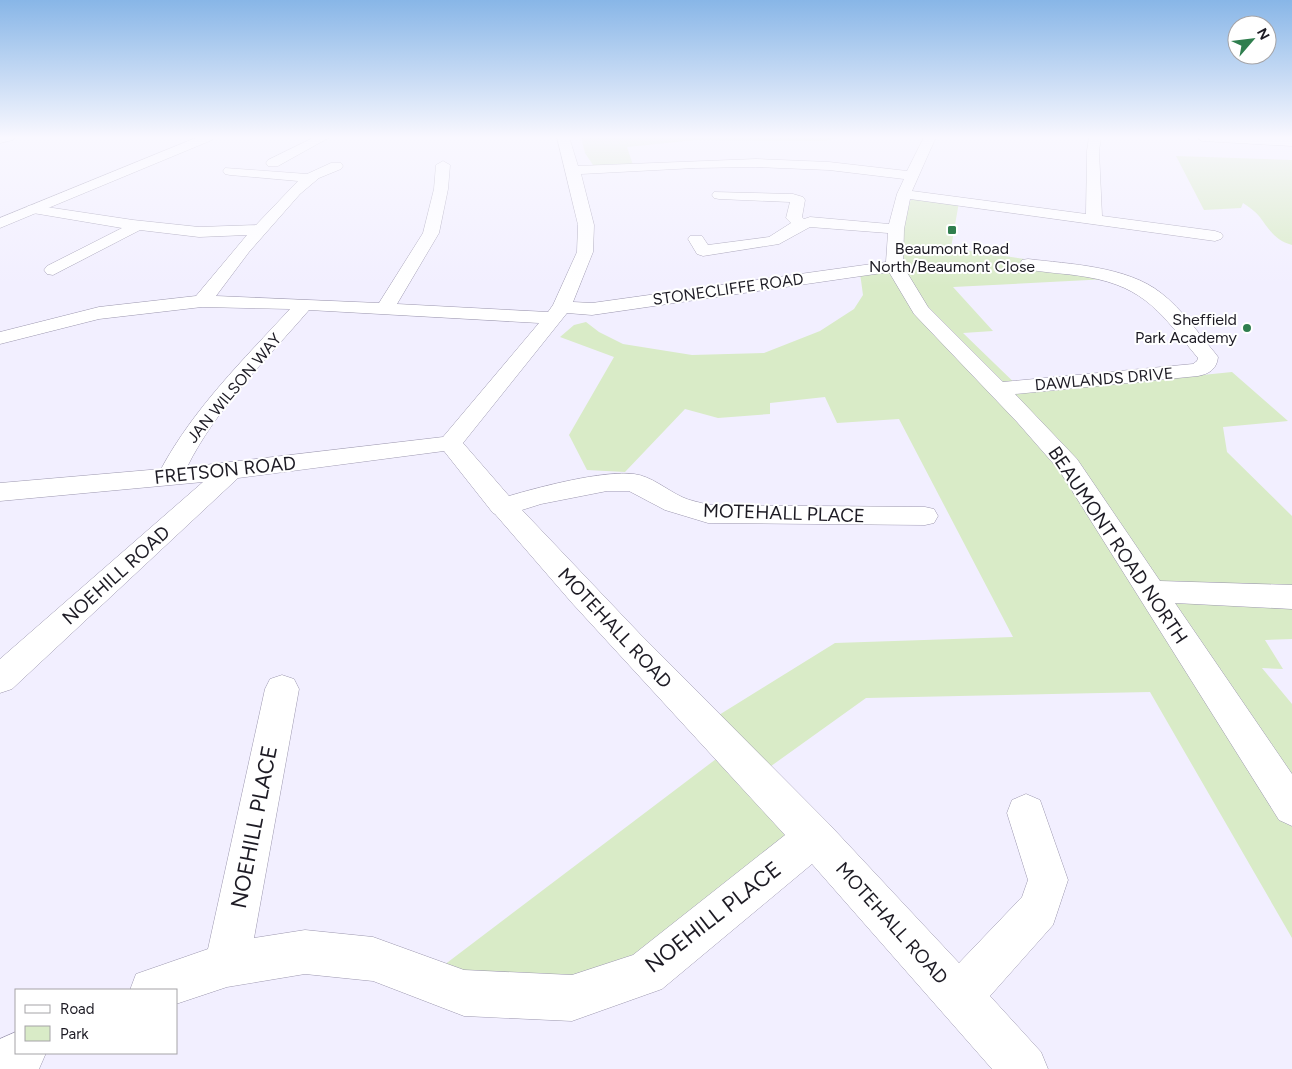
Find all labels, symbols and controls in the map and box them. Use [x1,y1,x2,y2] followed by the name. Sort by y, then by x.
[1227,15,1277,65] north arrow
[1253,25,1273,43] text: N
[946,224,958,236] marker: Beaumont Road North/Beaumont Close
[869,239,1035,276] place label: Beaumont Road North/Beaumont Close
[651,269,805,309] street label: STONECLIFFE ROAD
[1135,310,1238,347] place label: Sheffield Park Academy
[1241,322,1253,334] marker: Sheffield Park Academy
[183,329,286,447] street label: JAN WILSON WAY
[1034,363,1174,395] street label: DAWLANDS DRIVE
[1043,442,1193,648] street label: BEAUMONT ROAD NORTH
[153,451,297,489] street label: FRETSON ROAD
[703,499,865,527] street label: MOTEHALL PLACE
[57,521,175,629] street label: NOEHILL ROAD
[553,563,677,693] street label: MOTEHALL ROAD
[225,743,283,911] street label: NOEHILL PLACE
[640,855,786,979] street label: NOEHILL PLACE
[831,857,953,989] street label: MOTEHALL ROAD
[15,989,178,1054] legend
[60,1000,95,1018] text: Road
[60,1025,89,1043] text: Park

